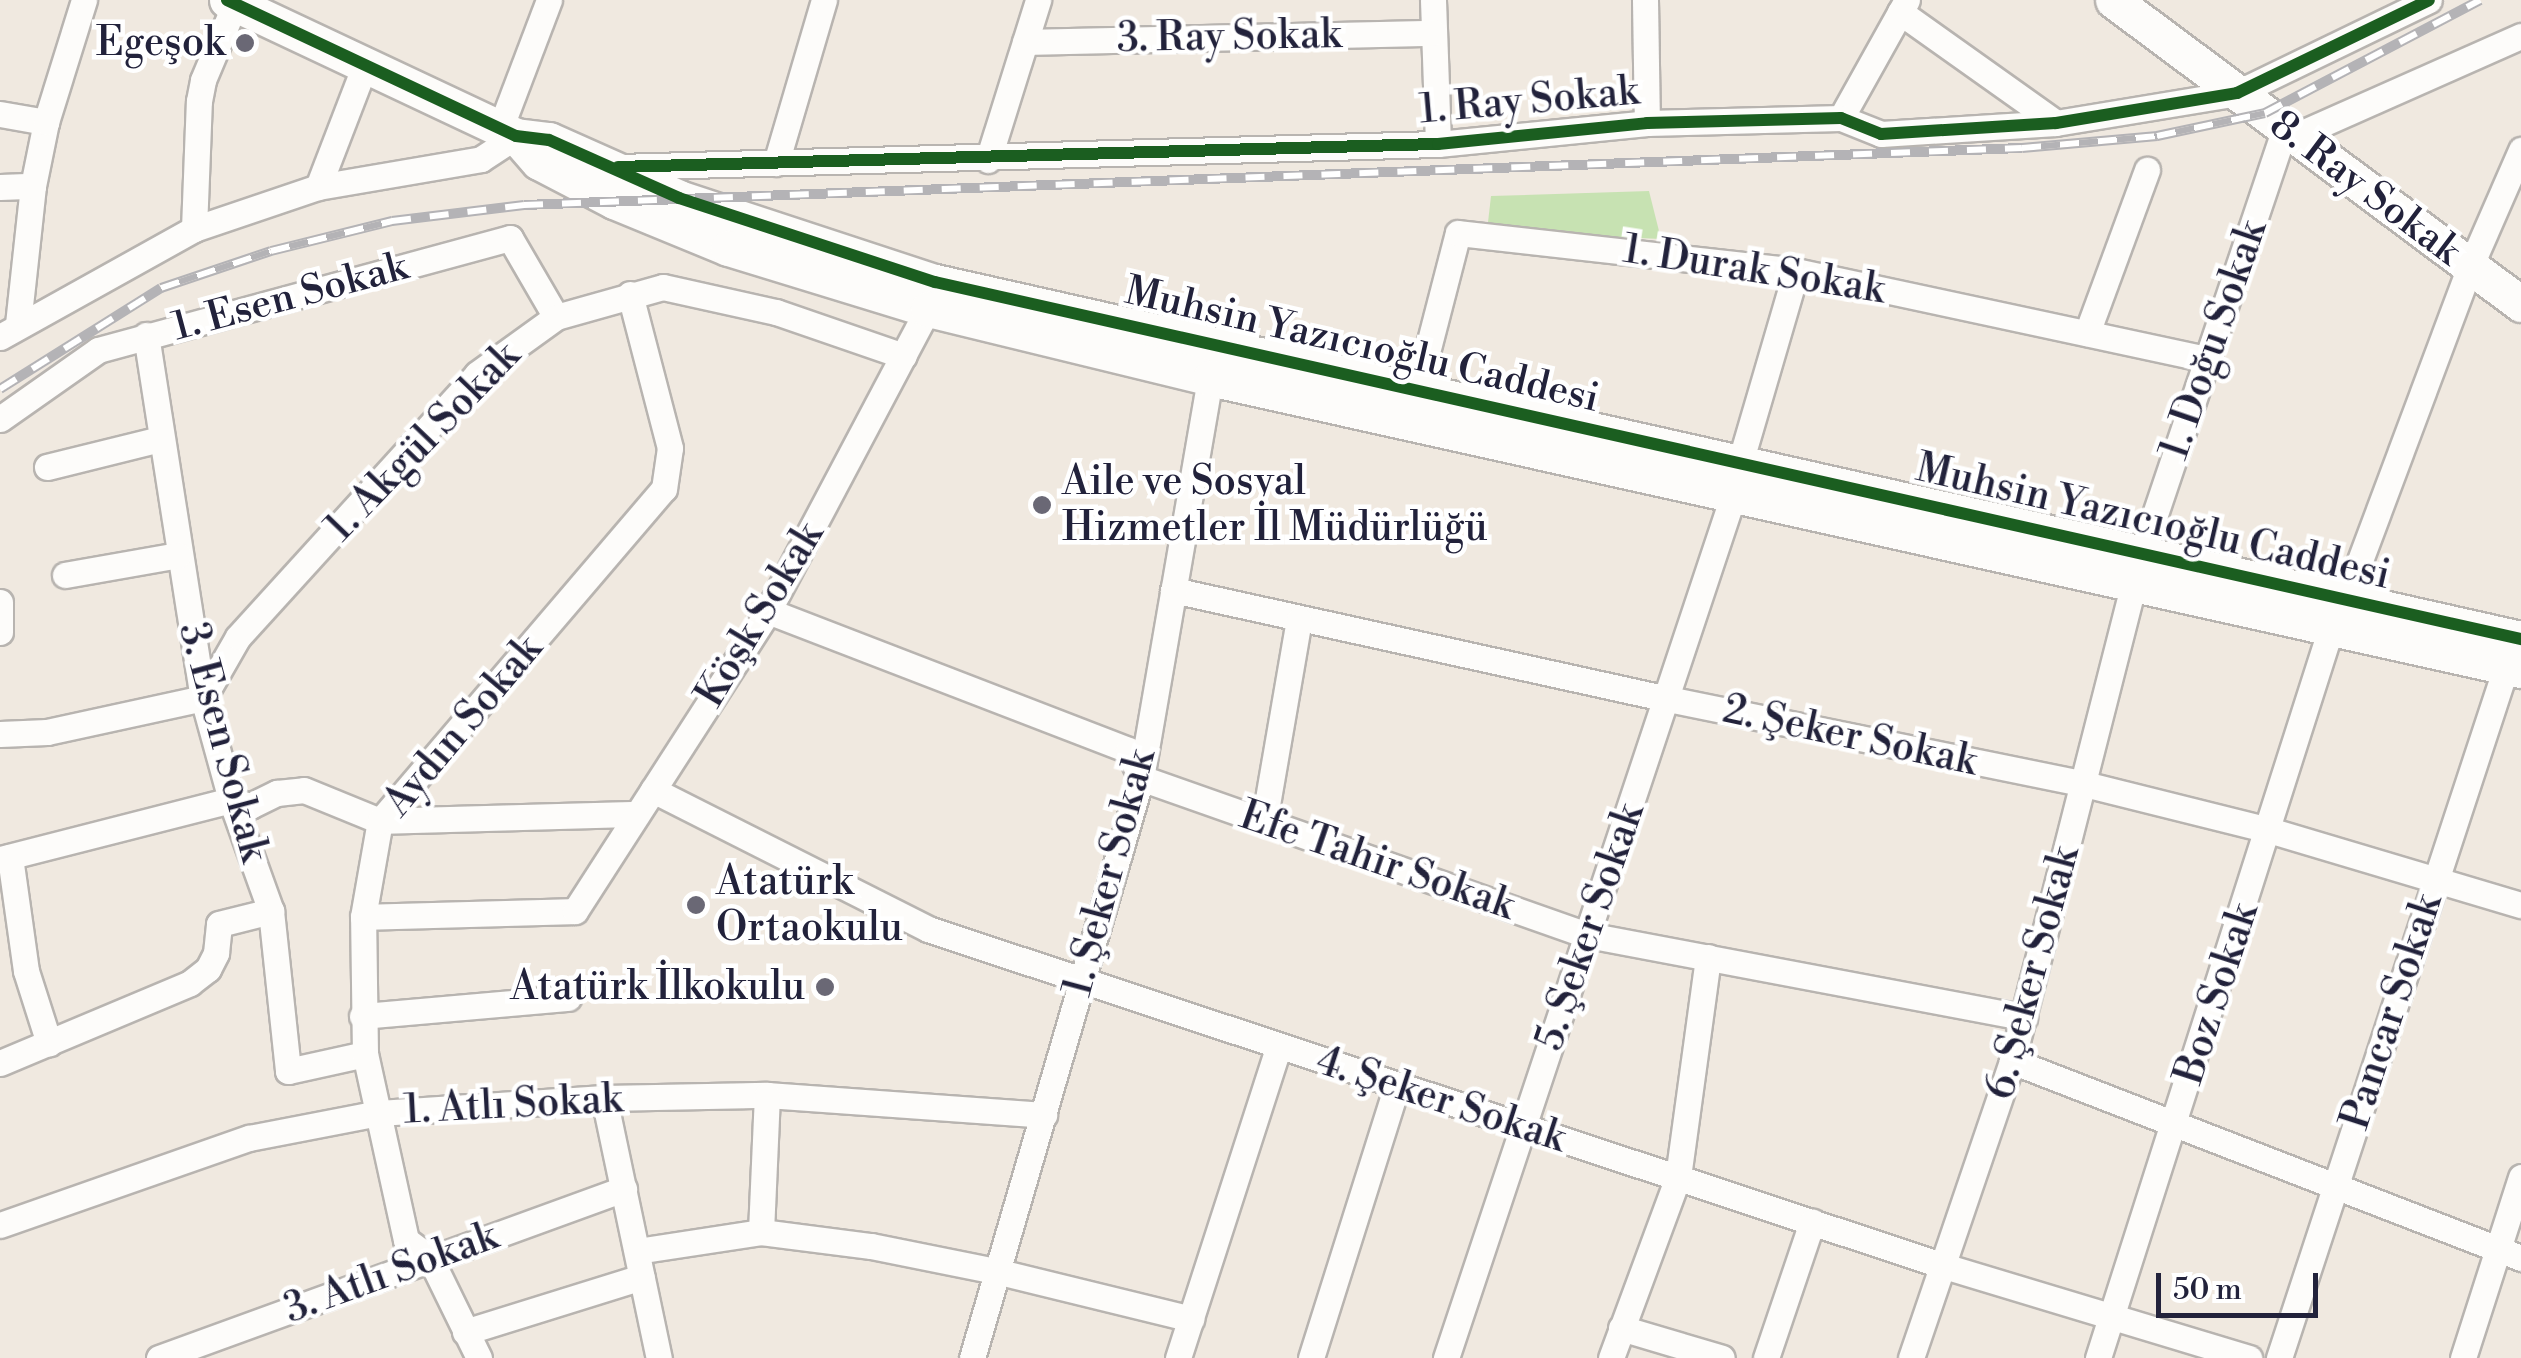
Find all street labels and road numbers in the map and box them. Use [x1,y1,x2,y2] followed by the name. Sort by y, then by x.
[1116,11,1342,63] street label: 3. Ray Sokak
[1417,68,1641,134] street label: 1. Ray Sokak
[2260,101,2470,275] street label: 8. Ray Sokak
[2151,214,2277,466] street label: 1. Doğu Sokak
[1620,226,1888,314] street label: 1. Durak Sokak
[167,243,413,351] street label: 1. Esen Sokak
[1120,267,1604,423] street label: Muhsin Yazıcıoğlu Caddesi
[316,333,530,551] street label: 1. Akgül Sokak
[1911,444,2395,600] street label: Muhsin Yazıcıoğlu Caddesi
[686,514,834,716] street label: Köşk Sokak
[168,617,278,867] street label: 3. Esen Sokak
[374,626,552,826] street label: Aydın Sokak
[1719,686,1981,786] street label: 2. Şeker Sokak
[1054,744,1166,1002] street label: 1. Şeker Sokak
[1233,792,1521,930] street label: Efe Tahir Sokak
[1525,797,1655,1057] street label: 5. Şeker Sokak
[1976,841,2090,1105] street label: 6. Şeker Sokak
[2331,889,2453,1135] street label: Pancar Sokak
[2165,898,2269,1090] street label: Boz Sokak
[1310,1037,1572,1163] street label: 4. Şeker Sokak
[402,1075,624,1135] street label: 1. Atlı Sokak
[278,1212,504,1334] street label: 3. Atlı Sokak

